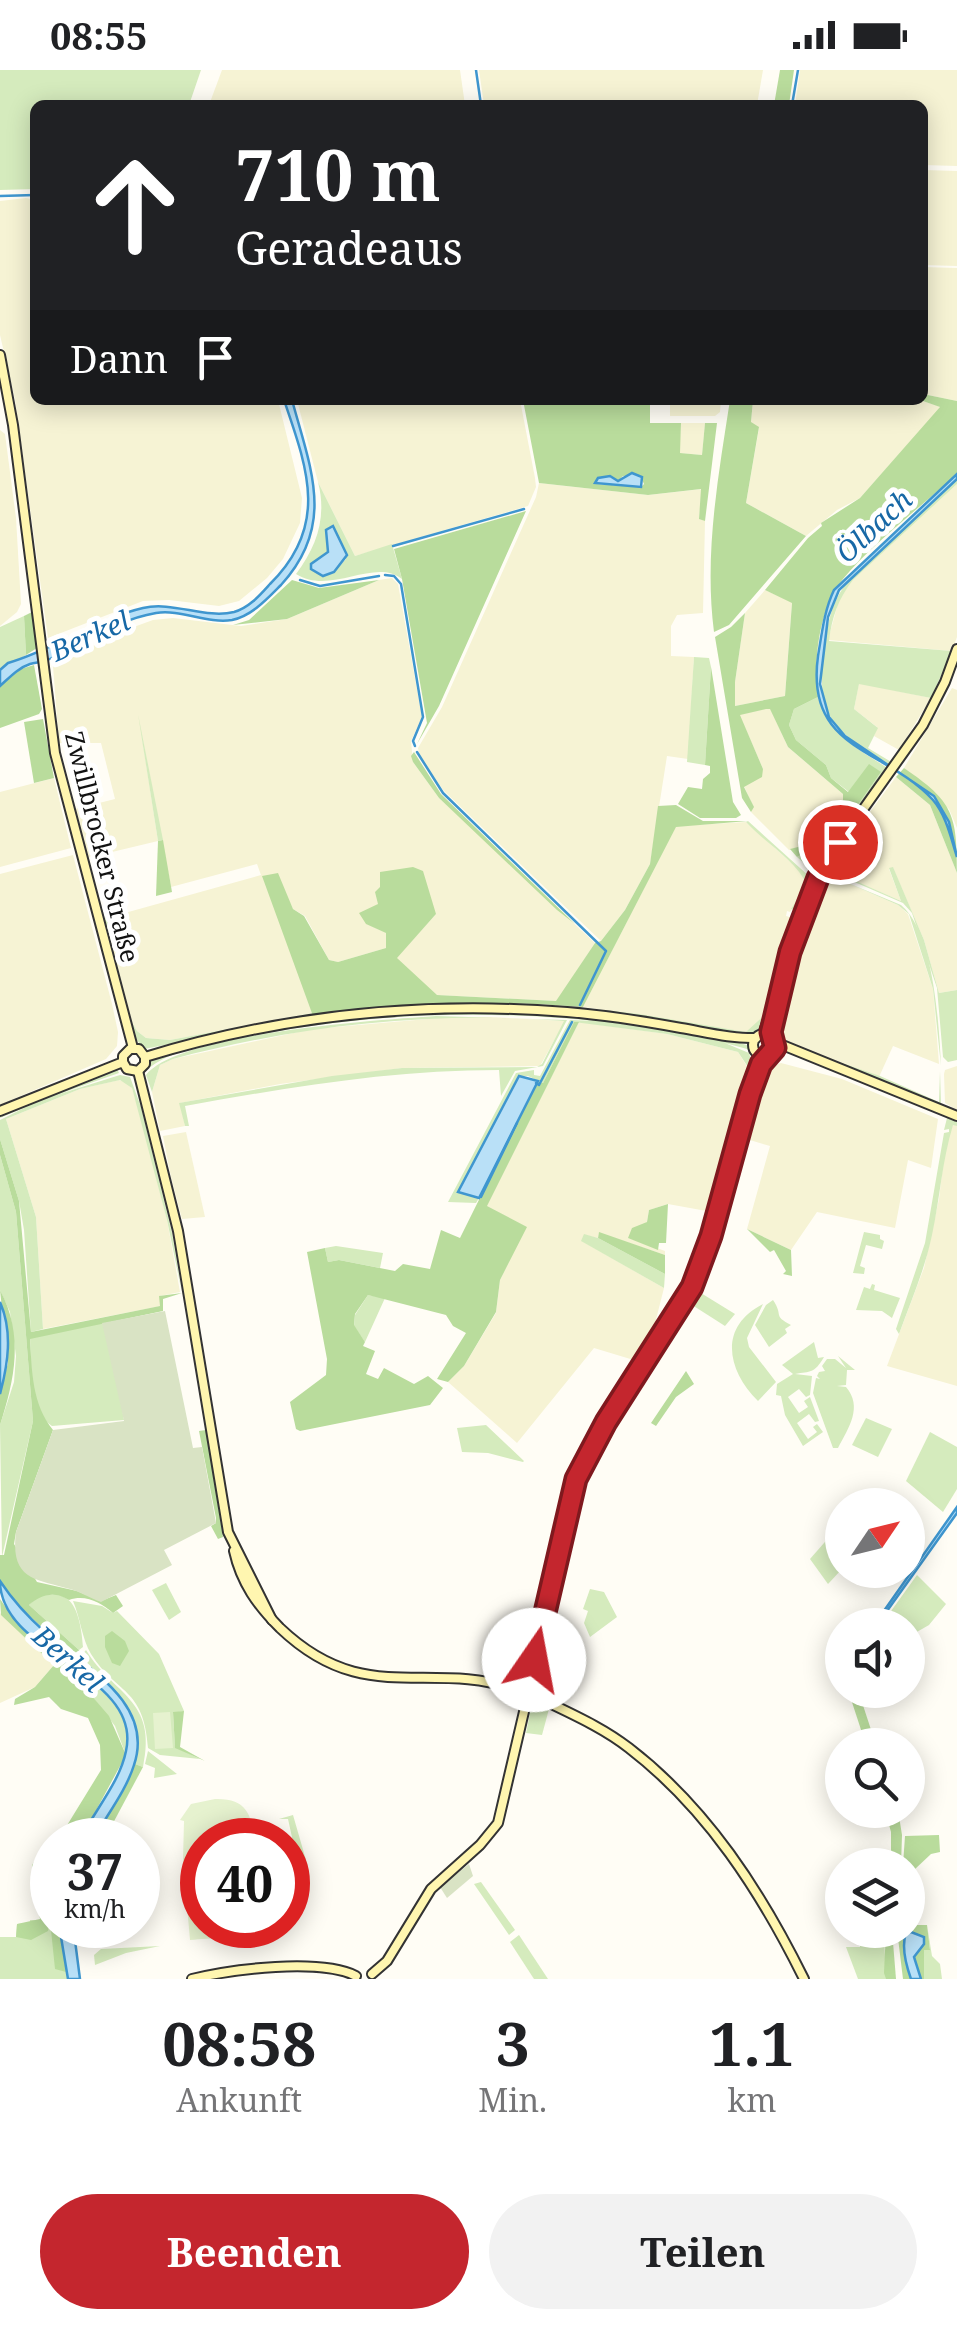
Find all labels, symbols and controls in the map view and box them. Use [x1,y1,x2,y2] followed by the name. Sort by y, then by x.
[50,9,147,61] text: 08:55
[235,126,441,222] text: 710 m
[70,140,200,270] icon: ahead
[235,217,463,278] text: Geradeaus
[188,330,243,385] icon: arrive
[70,332,168,384] text: Dann
[827,480,920,570] water label: Ölbach
[43,601,136,670] water label: Berkel
[58,728,148,966] street label: Zwillbrocker Straße
[798,800,883,885] pin
[813,815,868,870] icon: arrive
[825,1488,925,1588] north arrow
[825,1488,925,1948] map controls
[482,1608,586,1712] position arrow
[825,1608,925,1708] button: sound
[24,1616,113,1700] water label: Berkel
[825,1728,925,1828] button: search
[180,1818,310,1948] speed limit sign: 40
[67,1837,123,1905] text: 37
[825,1848,925,1948] button: layers
[64,1891,126,1925] text: km/h
[162,2002,316,2084] text: 08:58
[496,2002,530,2084] text: 3
[709,2002,795,2084] text: 1.1
[176,2078,302,2121] text: Ankunft
[478,2078,547,2121] text: Min.
[728,2078,777,2121] text: km
[40,2194,469,2309] button: Beenden
[489,2194,917,2309] button: Teilen

